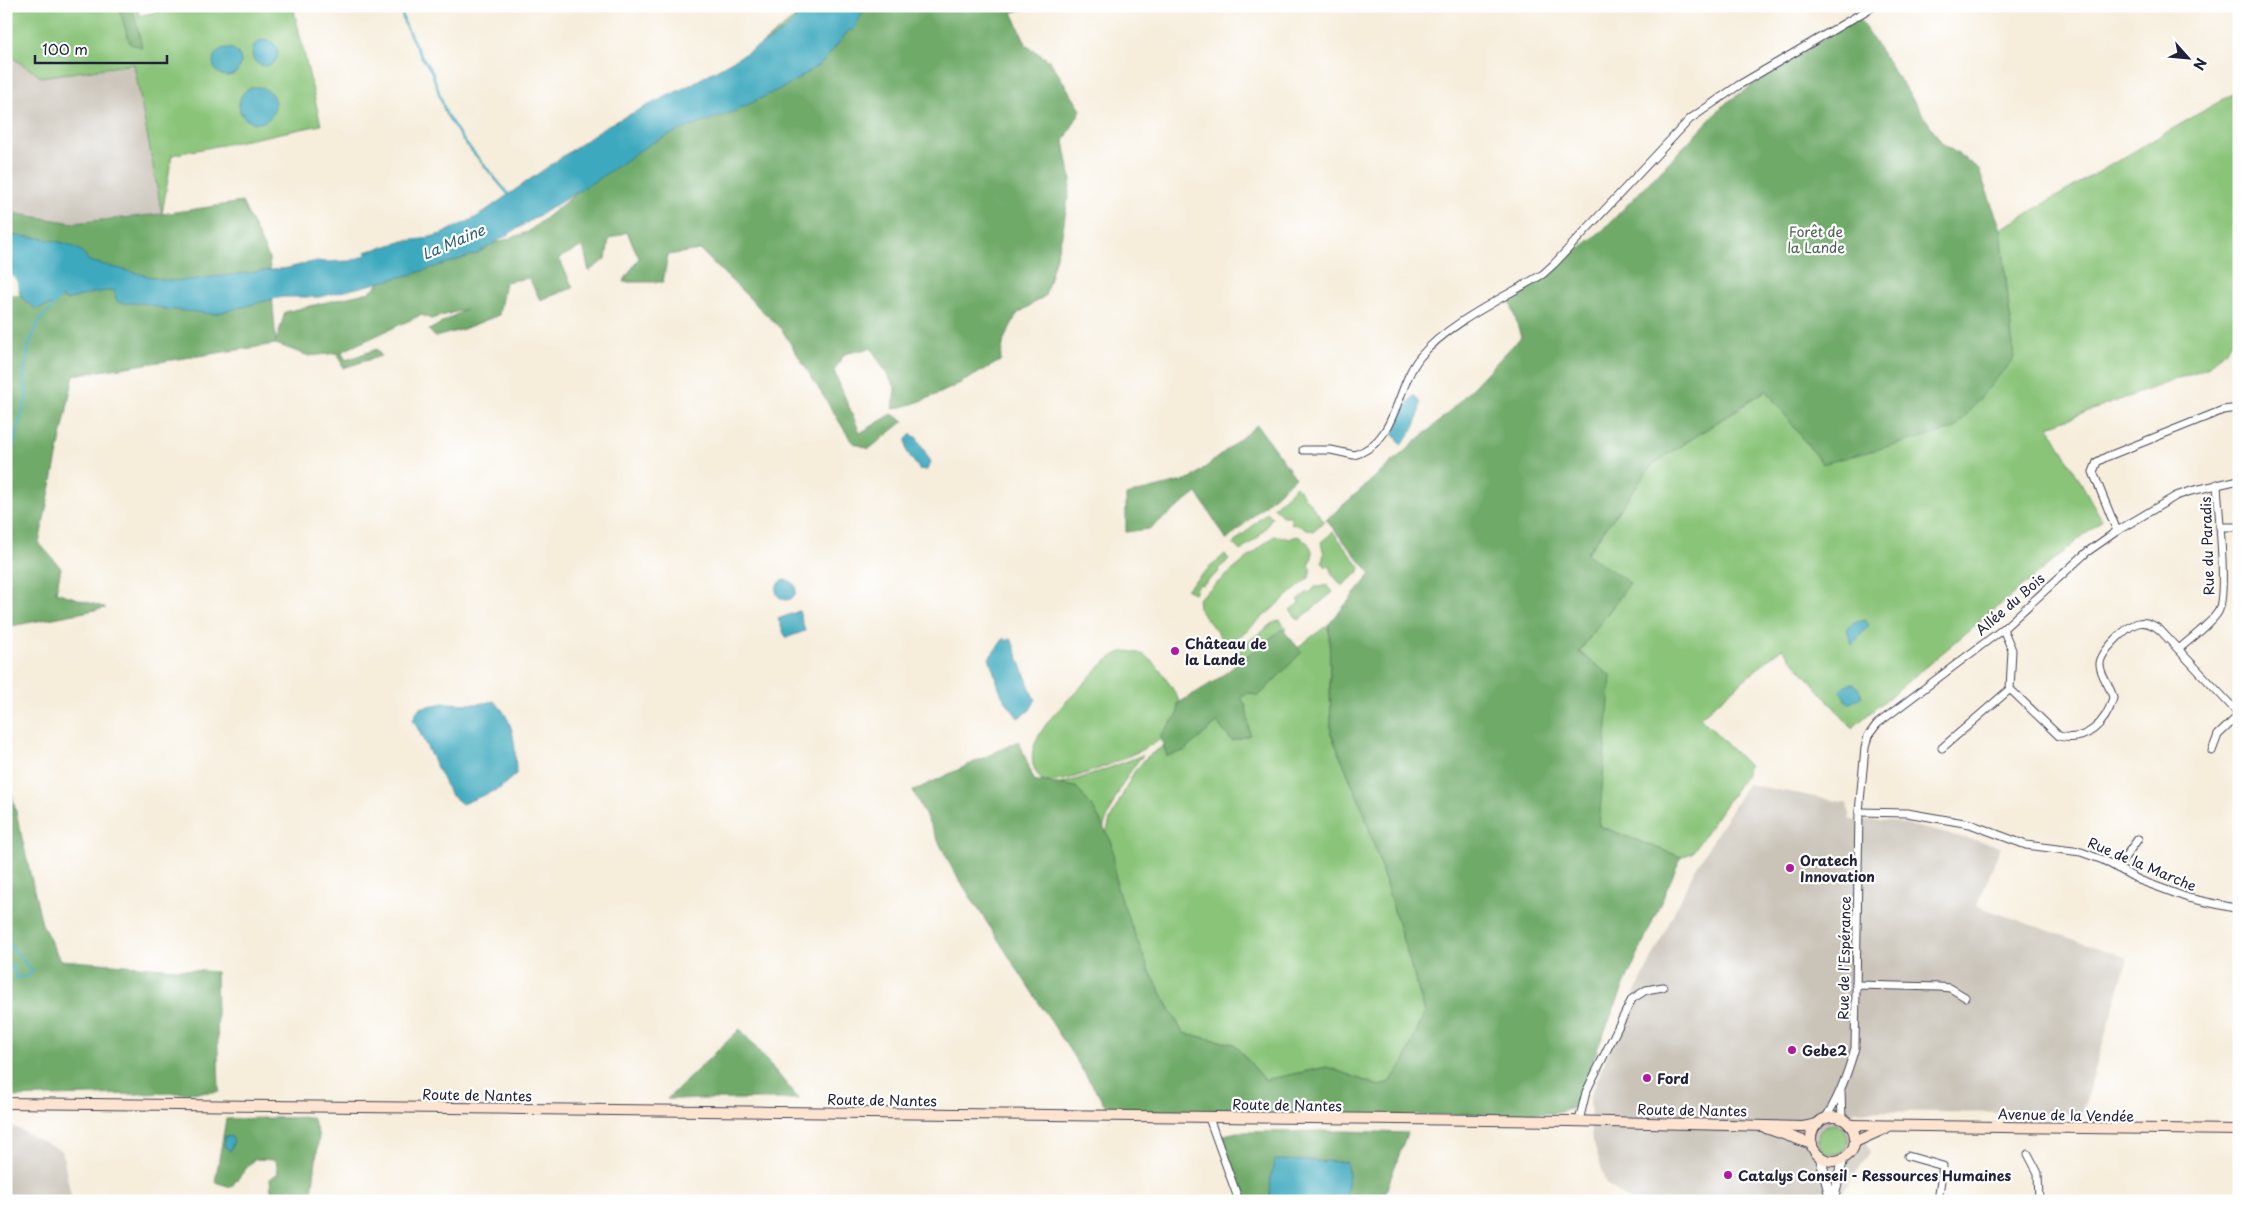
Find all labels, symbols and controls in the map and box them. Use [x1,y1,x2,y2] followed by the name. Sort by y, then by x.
[35,32,168,64] scale bar
[2162,32,2212,82] north arrow
[42,37,88,60] text: 100 m
[2188,54,2212,74] text: N
[418,217,489,265] water label: La Maine
[1787,221,1845,258] park label: Forêt de la Lande
[2195,496,2219,596] street label: Rue du Paradis
[1971,568,2049,640] street label: Allée du Bois
[1185,633,1267,670] place label: Château de la Lande
[1169,645,1181,657] marker: Château de la Lande
[2084,832,2200,896] street label: Rue de la Marche
[1800,850,1875,887] place label: Oratech Innovation
[1784,862,1796,874] marker: Oratech Innovation
[1832,895,1856,1020] street label: Rue de l'Espérance
[1802,1040,1847,1061] place label: Gebe2
[1786,1044,1798,1056] marker: Gebe2
[1657,1068,1689,1089] place label: Ford
[1641,1072,1653,1084] marker: Ford
[422,1084,532,1106] street label: Route de Nantes
[827,1089,937,1111] street label: Route de Nantes
[1232,1094,1342,1116] street label: Route de Nantes
[1637,1099,1747,1121] street label: Route de Nantes
[1998,1103,2135,1127] street label: Avenue de la Vendée
[1738,1165,2012,1186] place label: Catalys Conseil - Ressources Humaines
[1722,1169,1734,1181] marker: Catalys Conseil - Ressources Humaines

